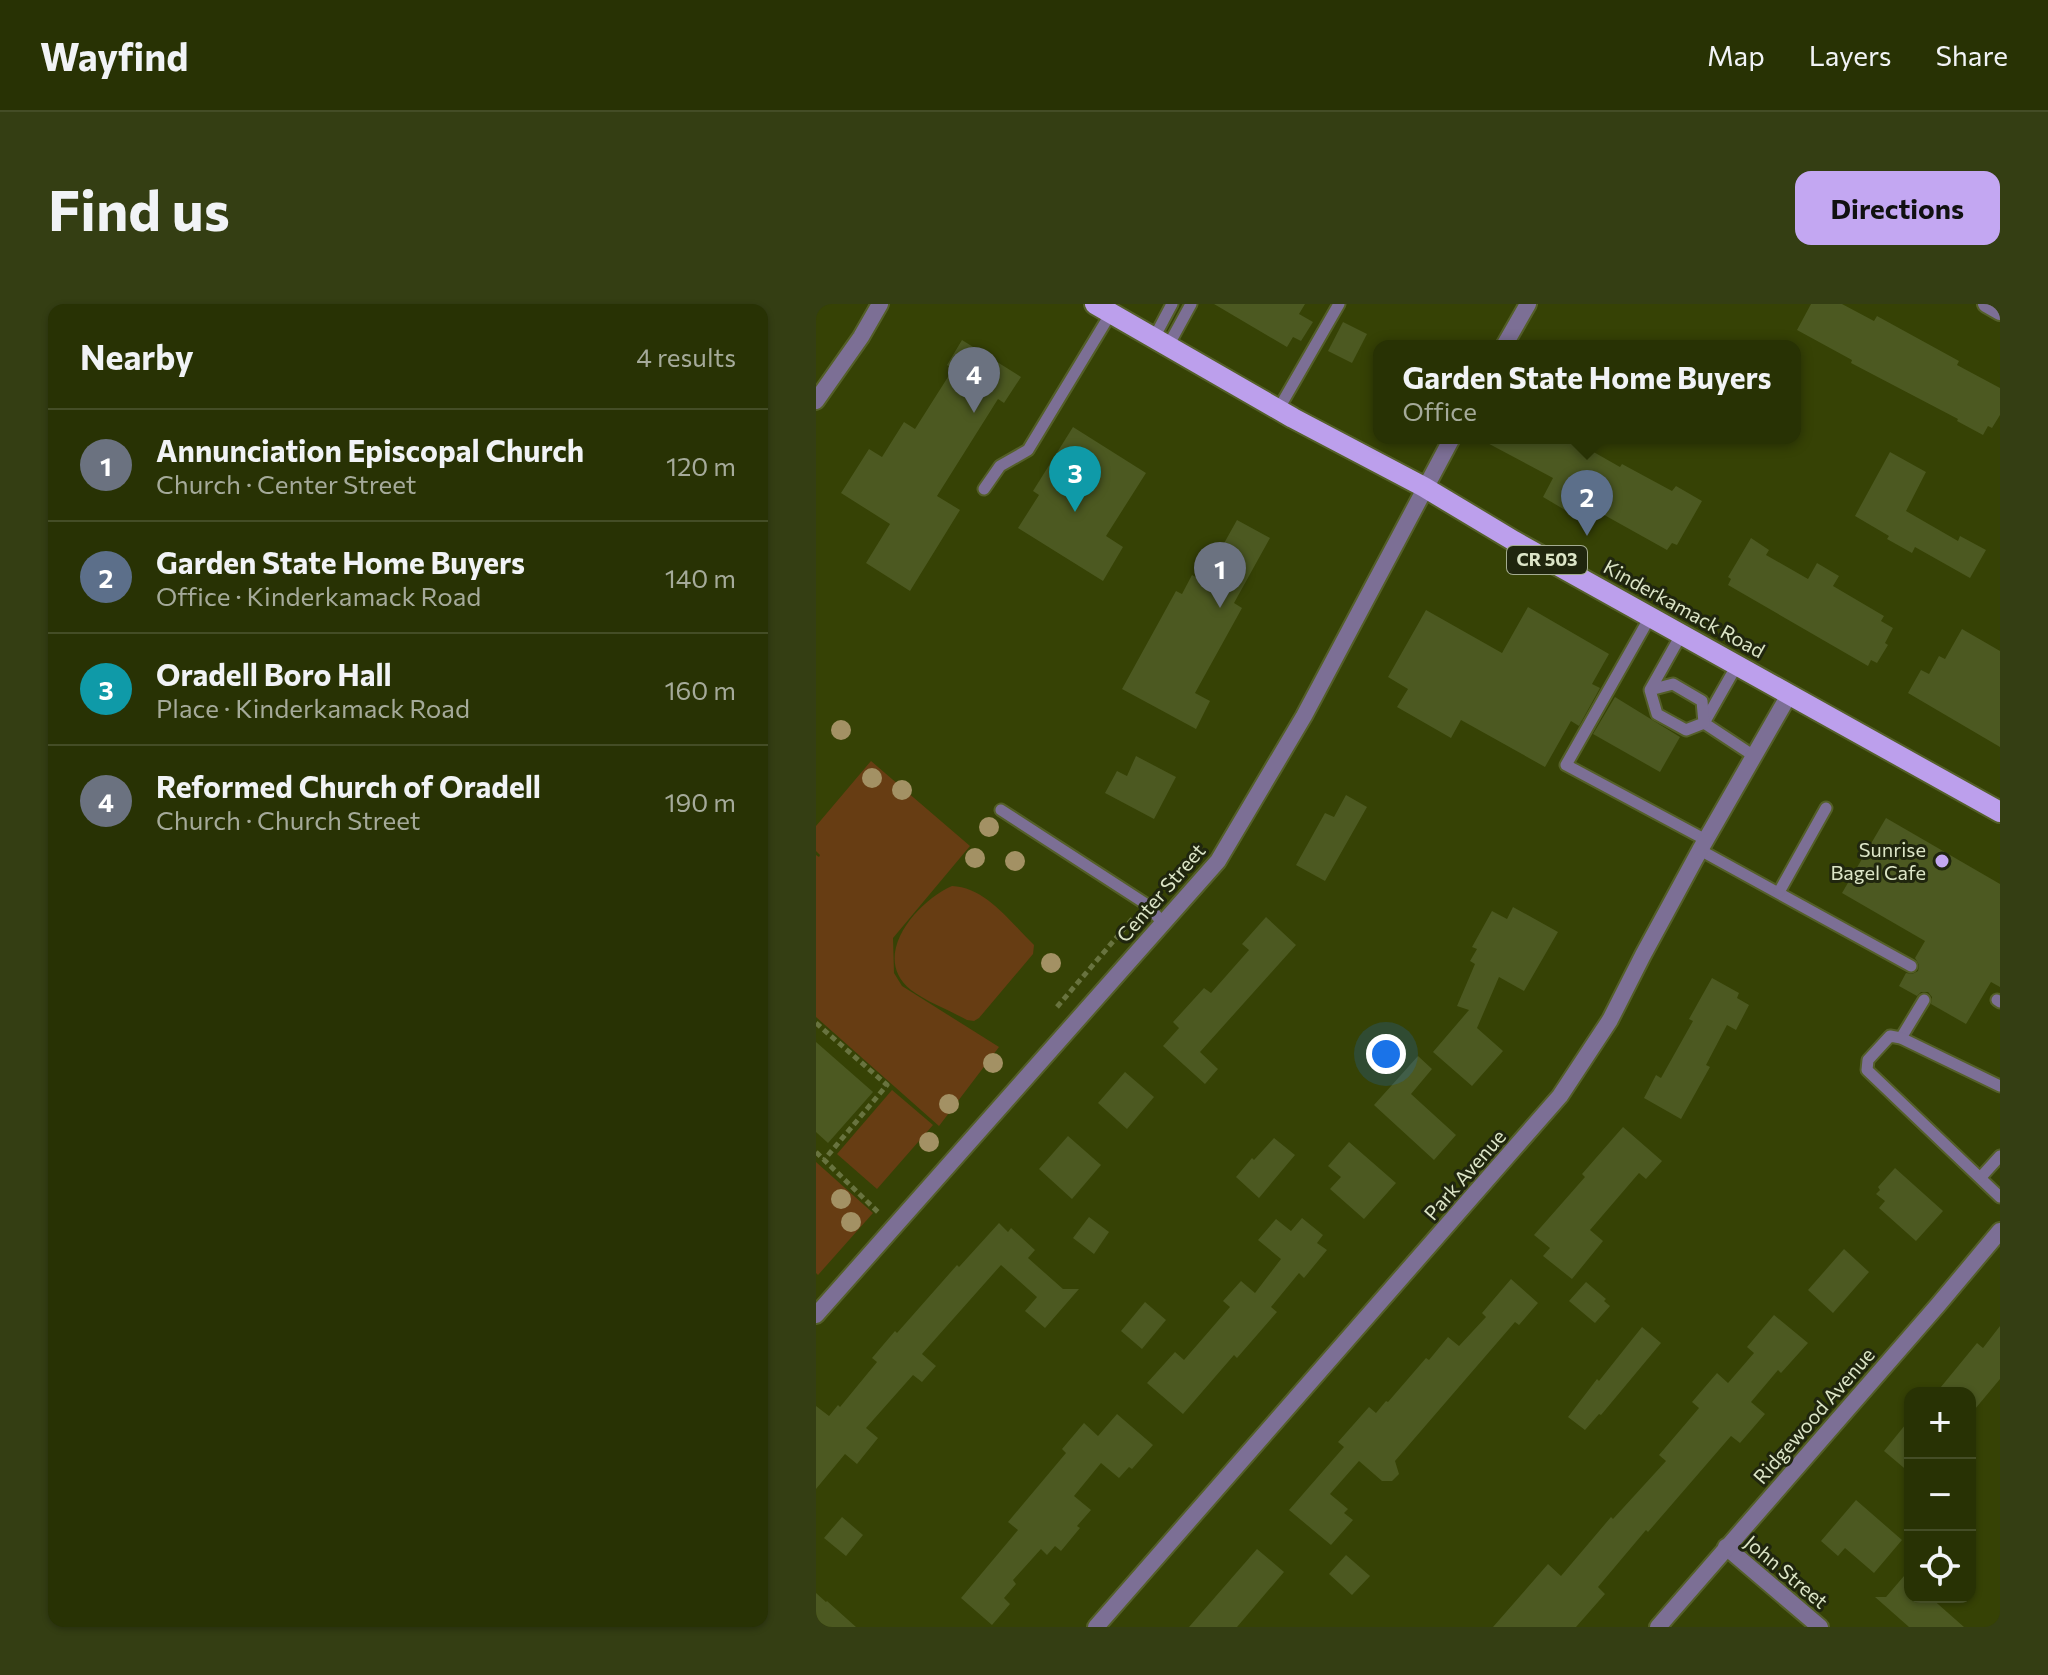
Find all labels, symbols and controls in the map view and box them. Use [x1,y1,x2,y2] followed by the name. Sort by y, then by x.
[40,32,188,79] text: Wayfind
[1707,38,1765,72] text: Map
[1809,38,1891,72] text: Layers
[1935,38,2008,72] text: Share
[1795,171,2000,245] button: Directions
[48,174,230,243] text: Find us
[80,335,194,377] text: Nearby
[1373,340,1801,444] popup
[636,341,736,372] text: 4 results
[948,347,1000,413] pin: 4
[1402,358,1772,395] text: Garden State Home Buyers
[1402,395,1477,426] text: Office
[156,431,584,468] text: Annunciation Episcopal Church
[1049,446,1101,512] pin: 3
[100,450,112,481] text: 1
[666,450,736,481] text: 120 m
[156,468,416,499] text: Church · Center Street
[1561,470,1613,536] pin: 2
[1194,542,1246,608] pin: 1
[156,543,525,580] text: Garden State Home Buyers
[1507,546,1587,574] road number: CR 503
[1600,554,1769,662] street label: Kinderkamack Road
[99,562,113,593] text: 2
[665,562,736,593] text: 140 m
[156,580,481,611] text: Office · Kinderkamack Road
[156,655,392,692] text: Oradell Boro Hall
[98,674,114,705] text: 3
[664,674,736,705] text: 160 m
[156,692,470,723] text: Place · Kinderkamack Road
[156,767,541,804] text: Reformed Church of Oradell
[98,786,114,817] text: 4
[664,786,736,817] text: 190 m
[156,804,420,835] text: Church · Church Street
[1830,837,1926,884] place label: Sunrise Bagel Cafe
[1111,838,1210,947] street label: Center Street
[1933,852,1951,870] marker: Sunrise Bagel Cafe
[1366,1034,1406,1074] your location
[1418,1124,1510,1225] street label: Park Avenue
[1748,1342,1879,1488] street label: Ridgewood Avenue
[1904,1387,1976,1603] map controls
[1904,1387,1976,1459] button: +
[1904,1459,1976,1531] button: −
[1740,1530,1833,1613] street label: John Street
[1904,1531,1976,1603] button: locate

